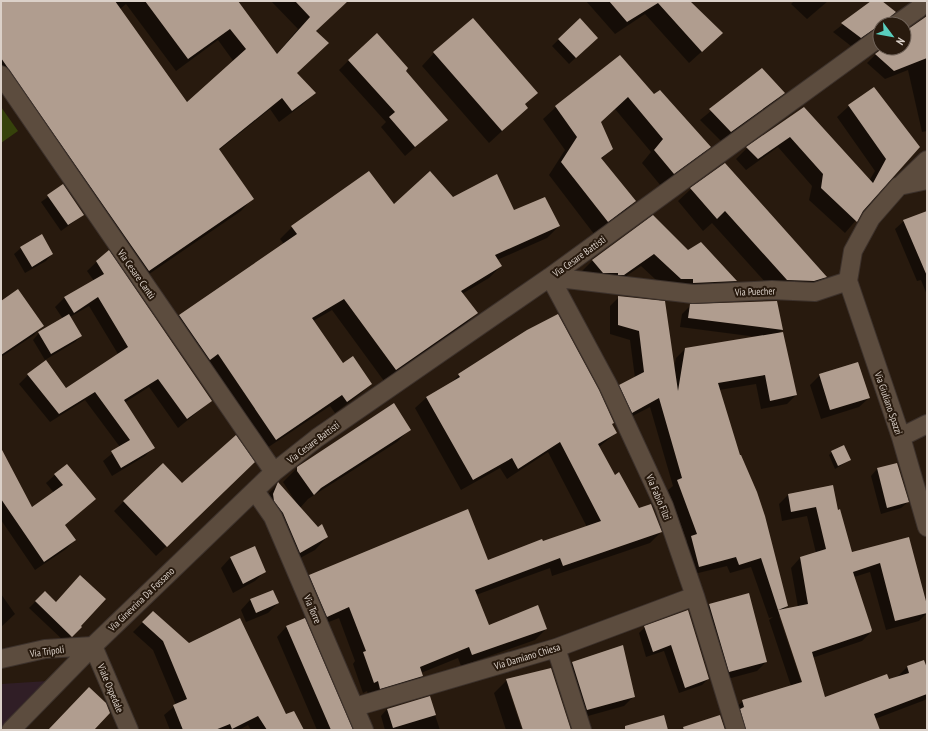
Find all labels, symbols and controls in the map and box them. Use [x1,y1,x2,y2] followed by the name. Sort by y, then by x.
[872,16,912,56] north arrow
[893,35,908,48] text: N
[549,233,608,281] street label: Via Cesare Battisti
[114,246,158,302] street label: Via Cesare Cantù
[734,284,776,299] street label: Via Puecher
[871,369,905,436] street label: Via Giuliano Spazzi
[284,418,342,467] street label: Via Cesare Battisti
[643,471,674,522] street label: Via Fabio Filzi
[105,564,177,635] street label: Via Ginevrina Da Fossano
[300,592,324,626] street label: Via Torre
[492,640,562,673] street label: Via Damiano Chiesa
[28,643,65,660] street label: Via Tripoli
[94,661,127,714] street label: Viale Ospedale

